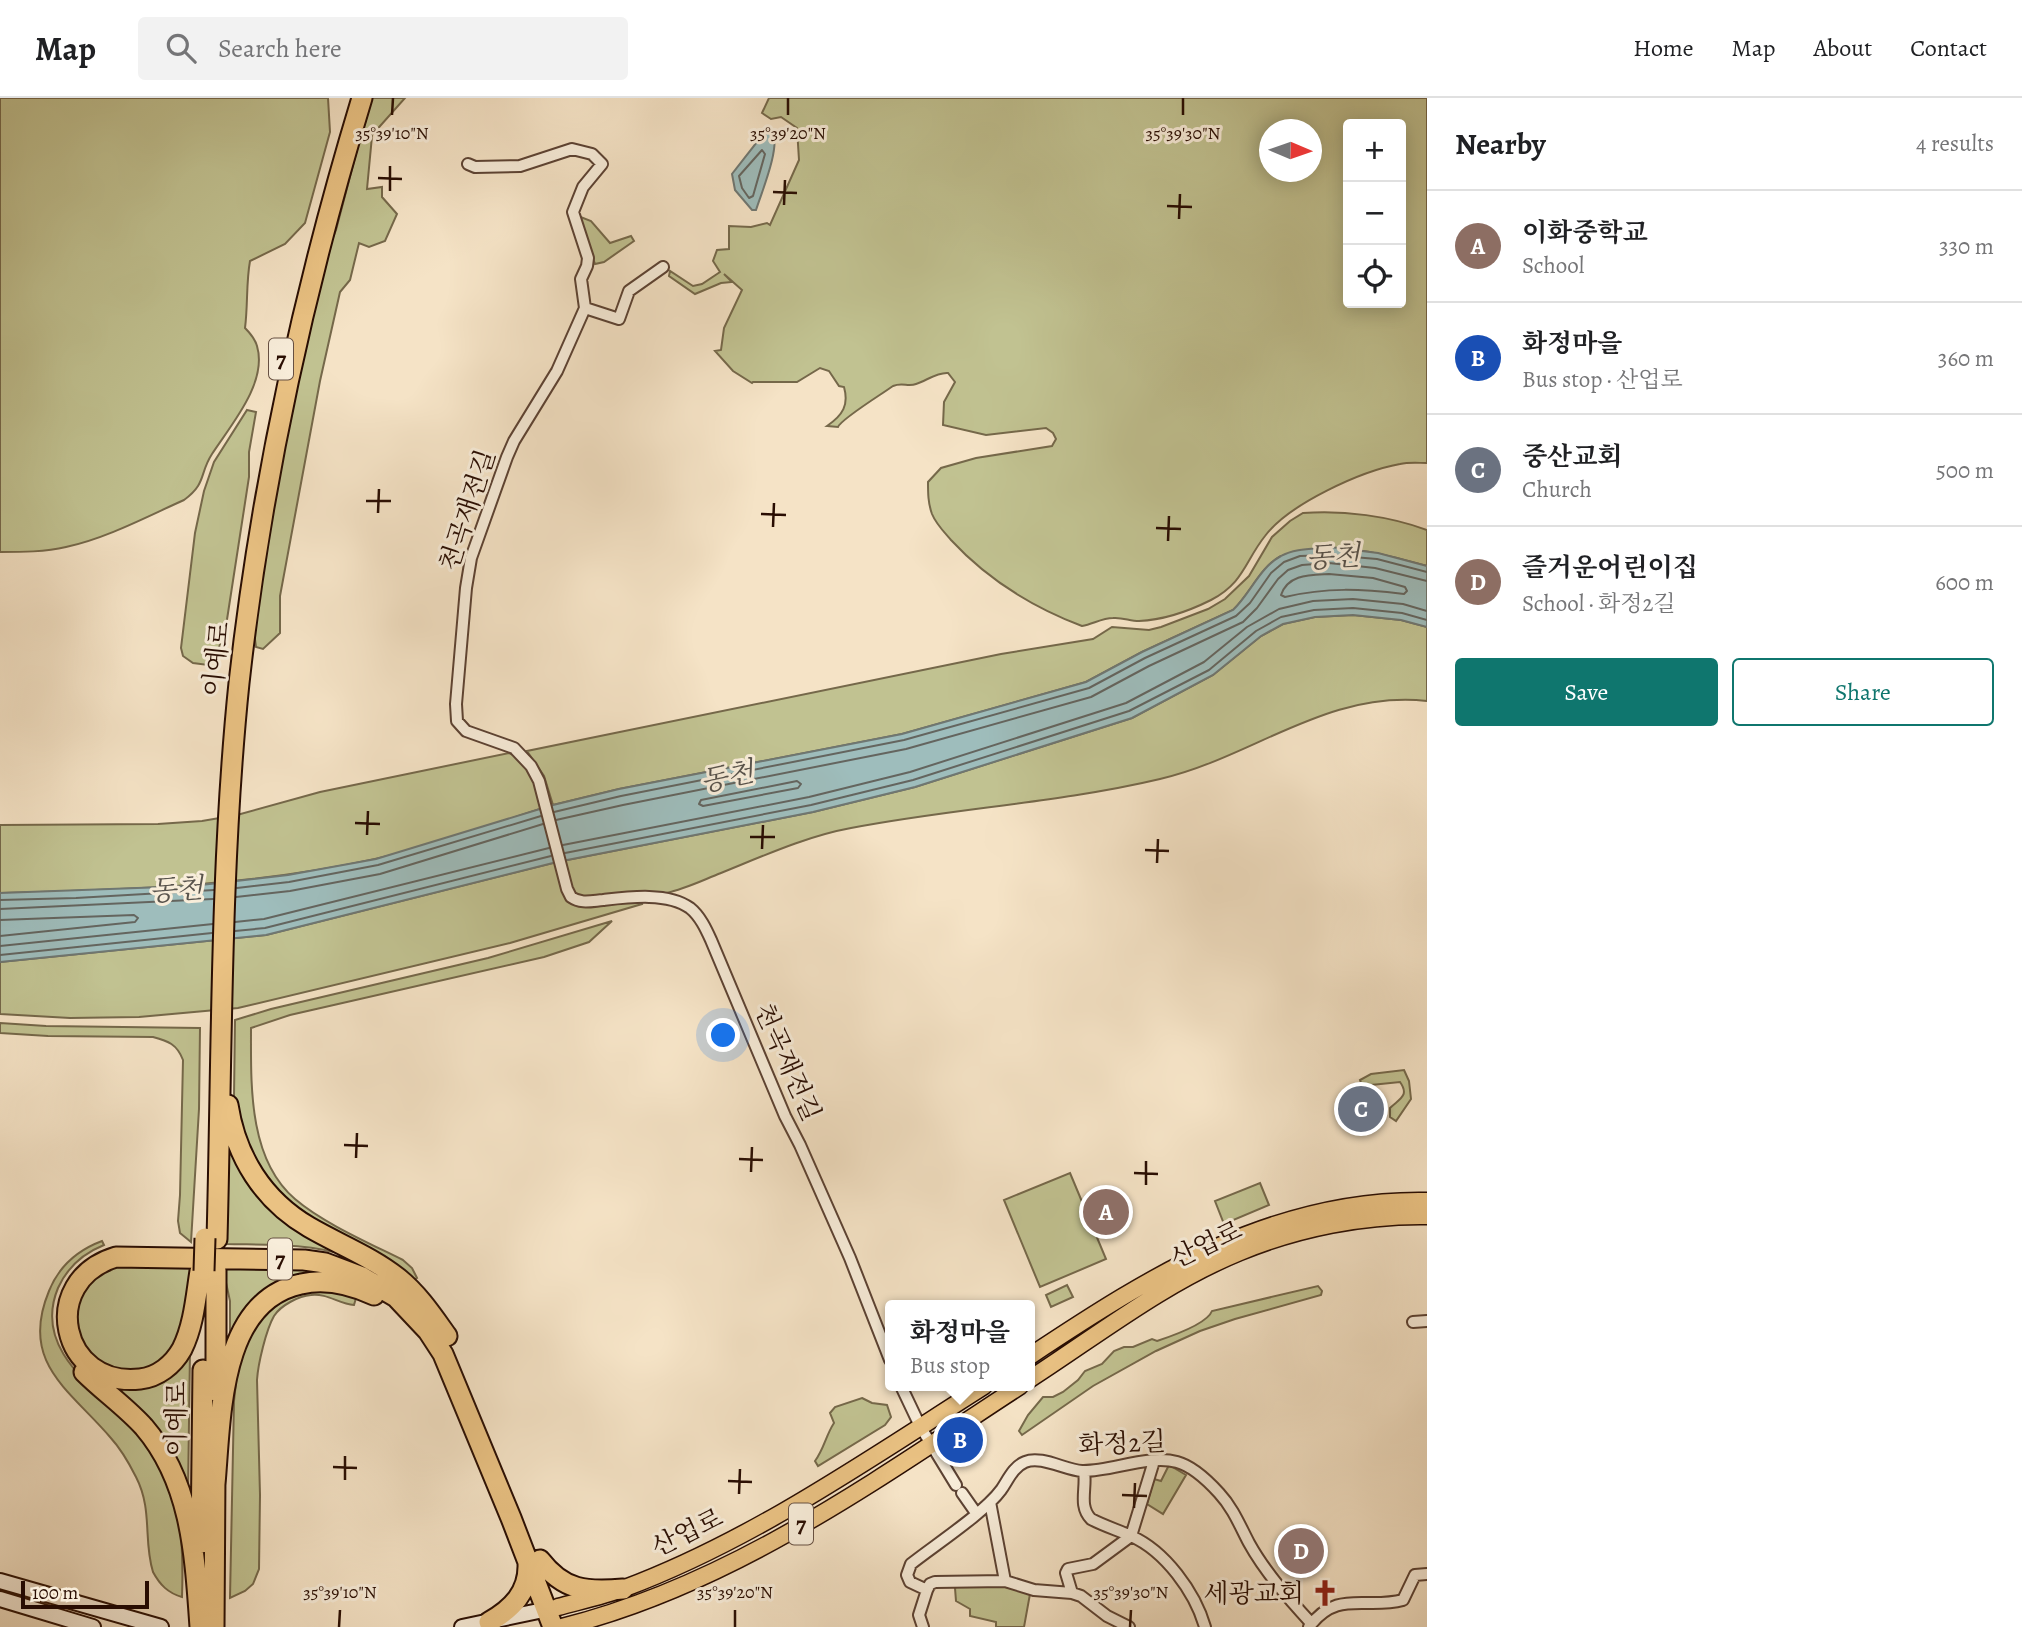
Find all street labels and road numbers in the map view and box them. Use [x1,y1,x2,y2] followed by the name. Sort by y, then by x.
[269,338,293,380] road number: 7
[431,445,504,575] street label: 천곡재전길
[195,620,238,698] street label: 이예로
[746,998,829,1127] street label: 천곡재전길
[1165,1213,1248,1276] street label: 산업로
[268,1238,292,1280] road number: 7
[158,1381,195,1457] street label: 이예로
[1077,1424,1167,1463] street label: 화정2길
[646,1500,729,1565] street label: 산업로
[789,1504,813,1544] road number: 7

